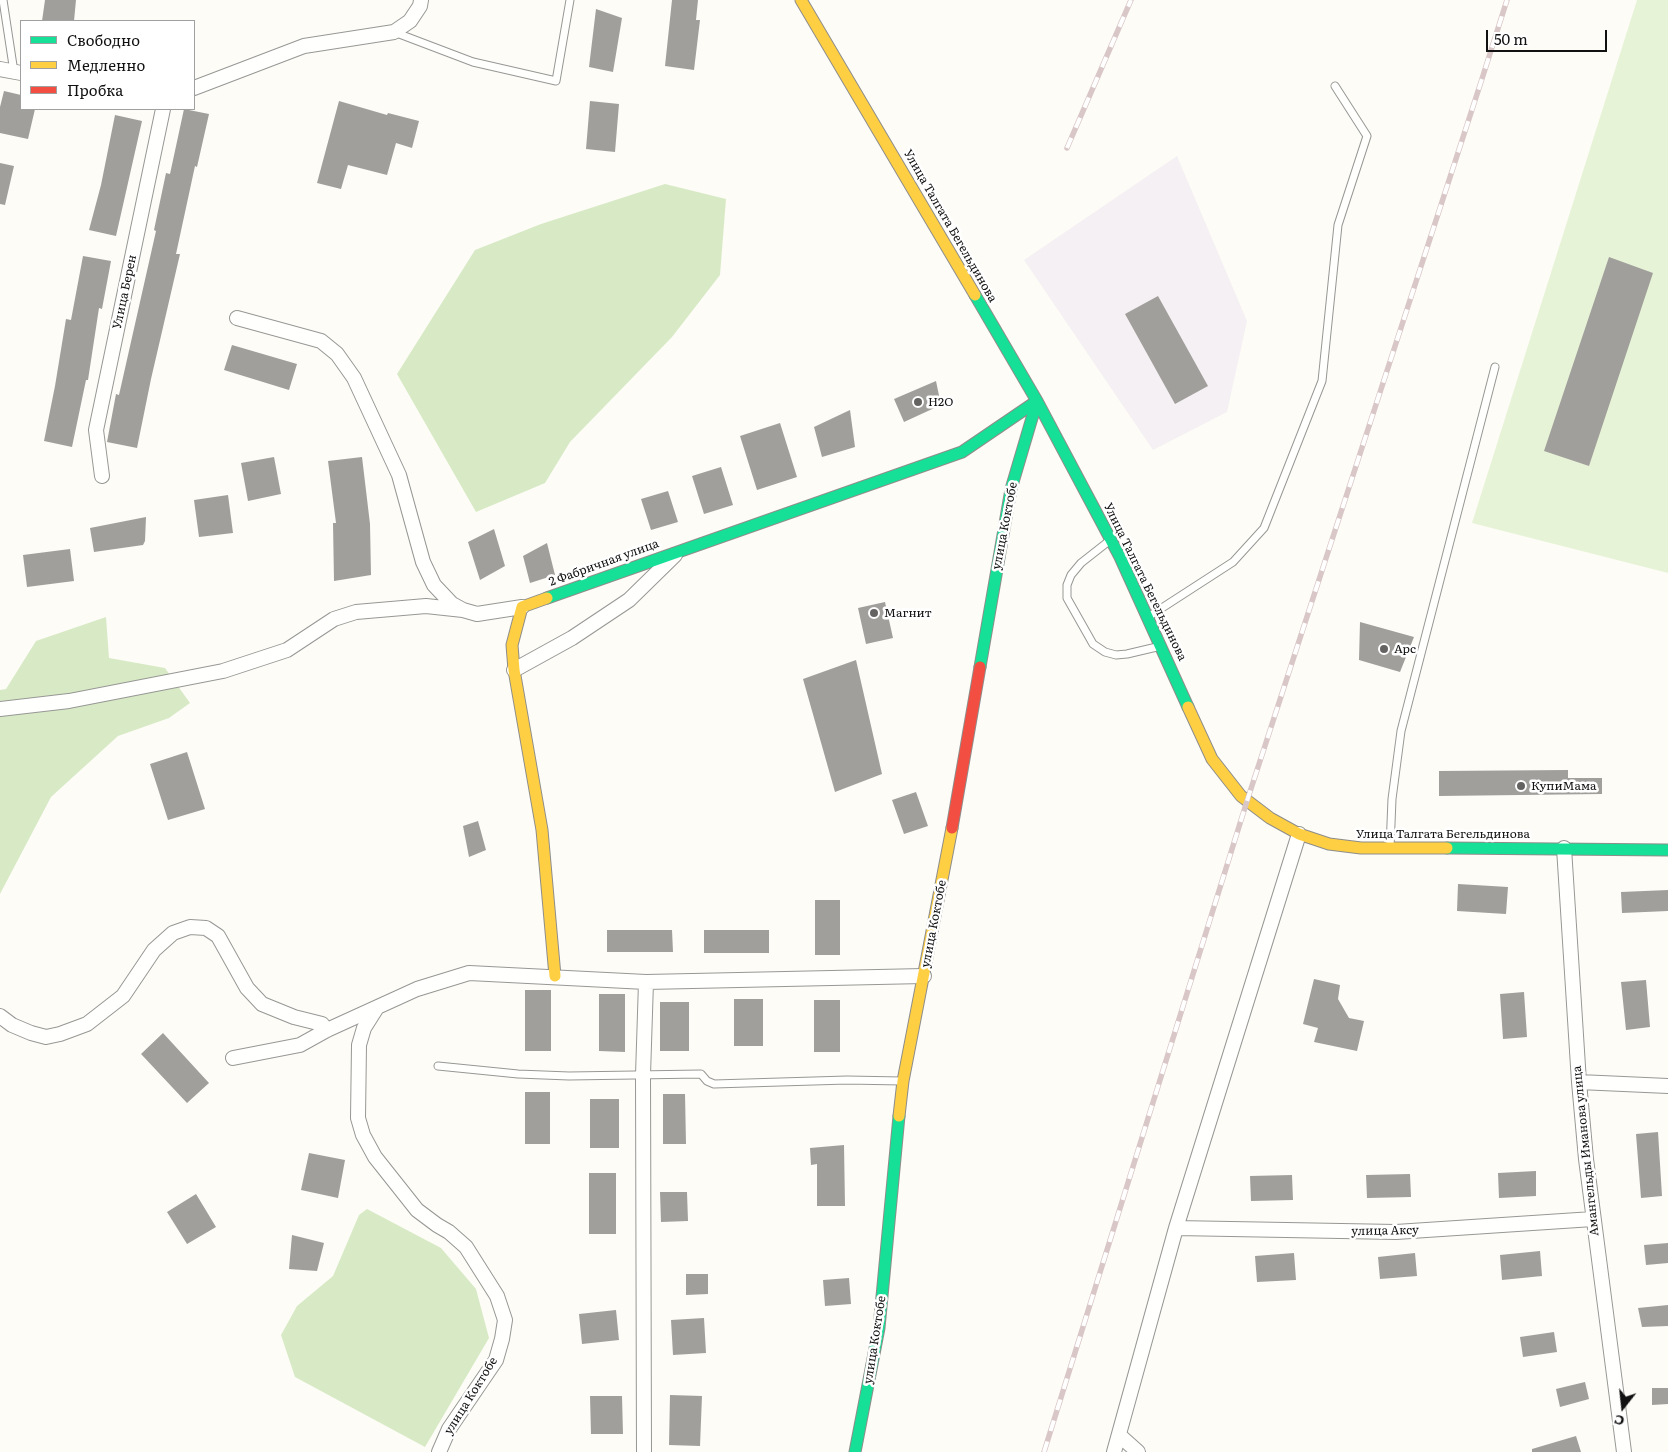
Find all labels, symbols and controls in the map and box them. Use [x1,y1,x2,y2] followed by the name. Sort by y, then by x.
[20,20,195,110] legend
[1488,20,1609,52] scale bar
[1494,27,1528,50] text: 50 m
[67,28,140,51] text: Свободно
[67,53,145,76] text: Медленно
[67,78,123,101] text: Пробка
[900,147,1000,305] street label: Улица Талгата Бегельдинова
[110,253,140,331] street label: Улица Берен
[928,395,953,409] place label: H2O
[912,396,924,408] marker: H2O
[989,481,1021,571] street label: улица Коктобе
[1100,501,1190,663] street label: Улица Талгата Бегельдинова
[547,536,661,590] street label: 2 Фабричная улица
[884,606,932,620] place label: Магнит
[868,607,880,619] marker: Магнит
[1394,642,1416,656] place label: Арс
[1378,643,1390,655] marker: Арс
[1531,779,1597,793] place label: КупиМама
[1515,780,1527,792] marker: КупиМама
[1356,827,1530,841] street label: Улица Талгата Бегельдинова
[918,879,950,969] street label: улица Коктобе
[1570,1065,1602,1237] street label: Амангельды Иманова улица
[1351,1223,1419,1239] street label: улица Аксу
[861,1295,889,1385] street label: улица Коктобе
[441,1354,501,1438] street label: улица Коктобе
[1598,1382,1648,1432] north arrow
[1611,1410,1626,1432] text: С

